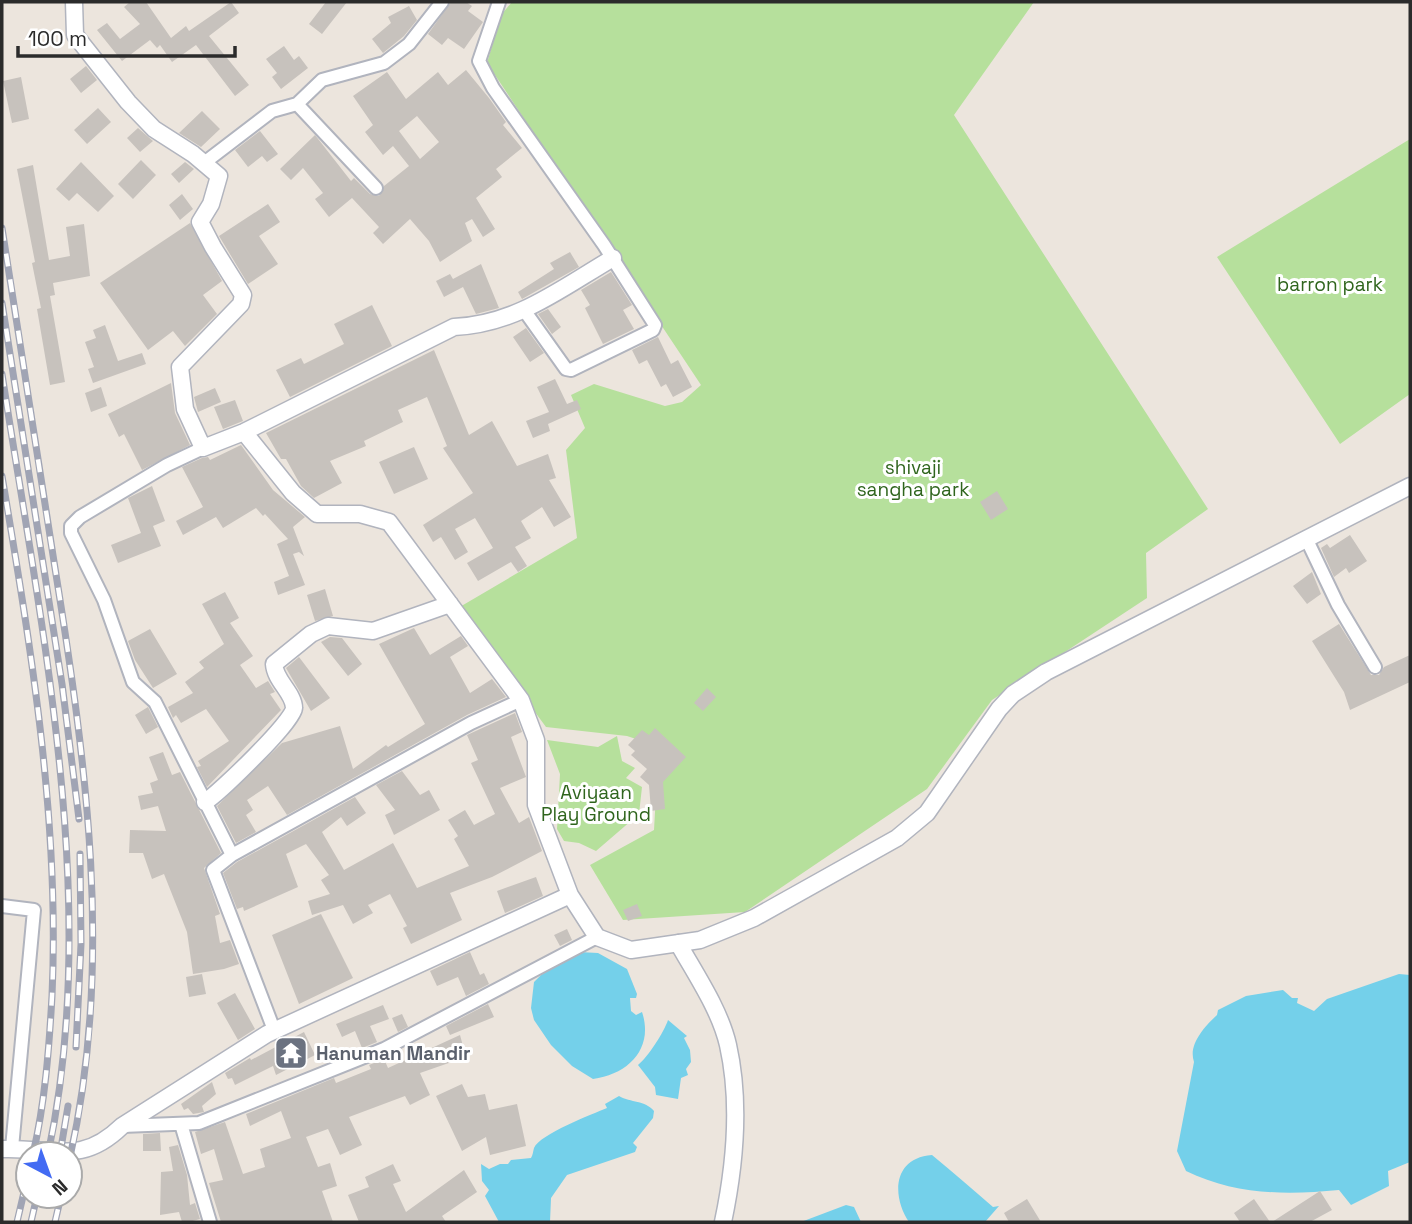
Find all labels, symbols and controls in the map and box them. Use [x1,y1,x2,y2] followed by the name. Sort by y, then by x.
[18,14,234,58] scale bar
[28,25,87,52] text: 100 m
[1277,272,1383,297] park label: barron park
[857,455,969,502] park label: shivaji sangha park
[541,780,651,827] park label: Aviyaan Play Ground
[272,1034,310,1072] temple icon: Hanuman Mandir
[316,1041,471,1066] place label: Hanuman Mandir
[14,1140,84,1210] north arrow
[47,1174,73,1201] text: N

